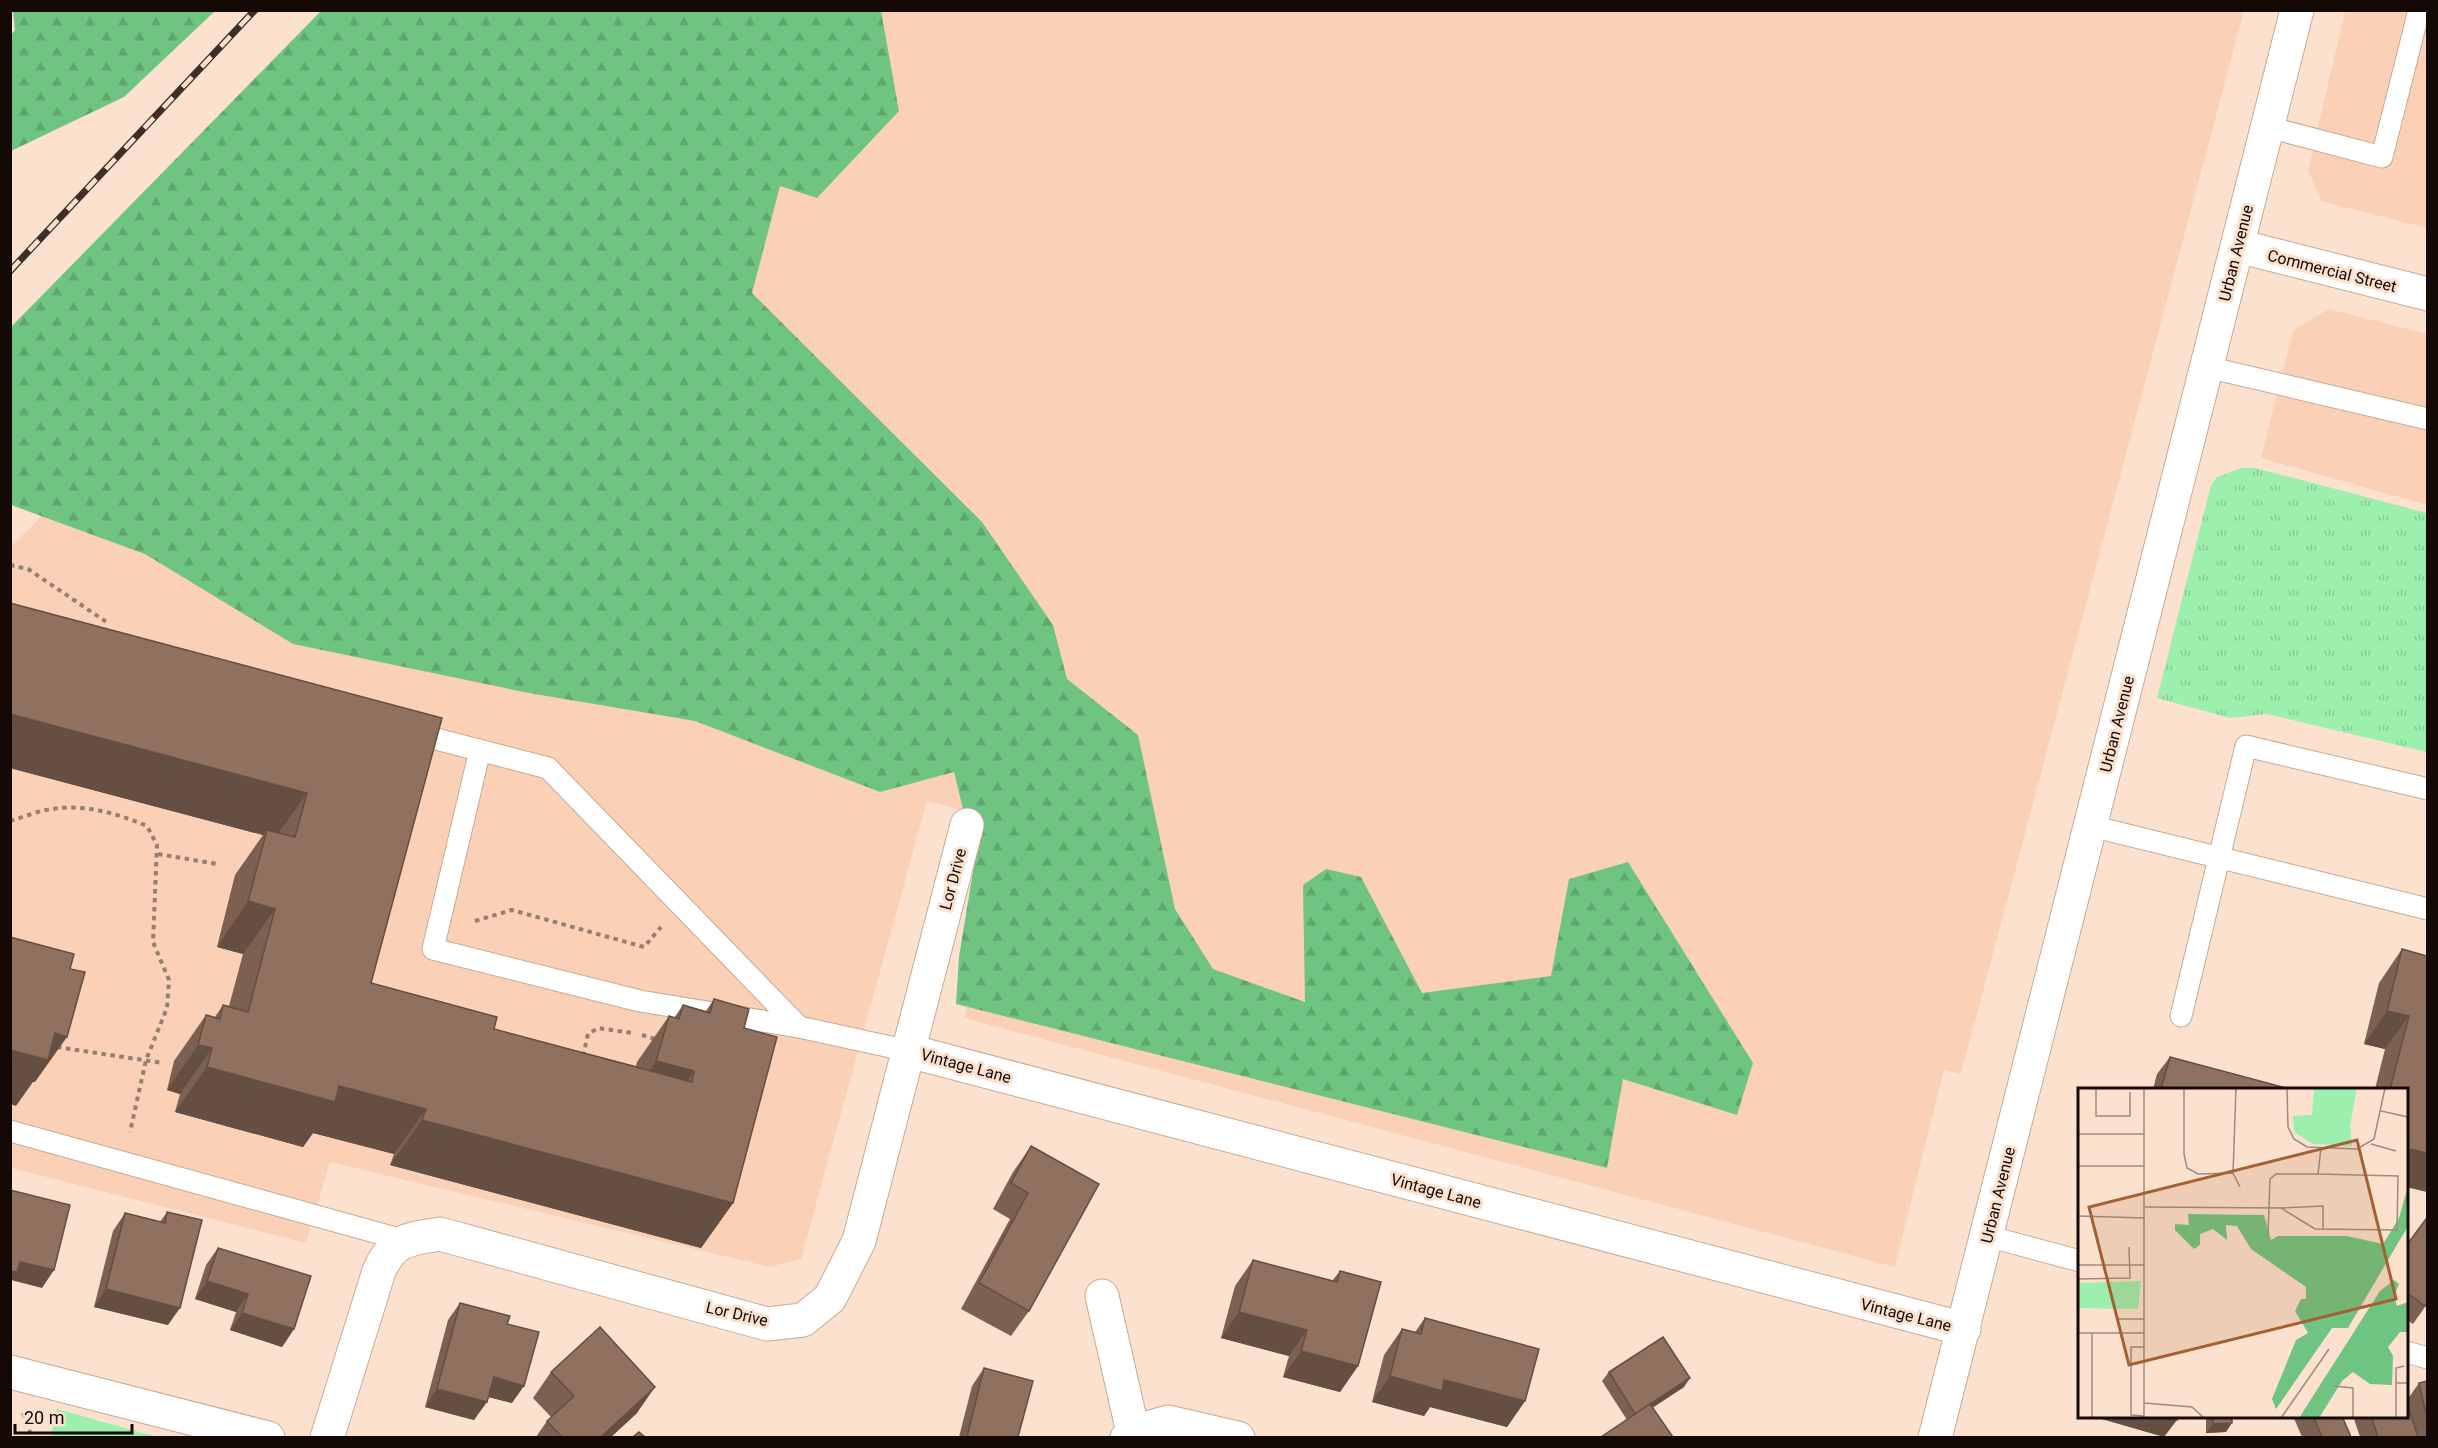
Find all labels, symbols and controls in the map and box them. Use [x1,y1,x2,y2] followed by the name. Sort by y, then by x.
[2215,203,2257,303] street label: Urban Avenue
[2265,246,2399,296] street label: Commercial Street
[2096,674,2138,774] street label: Urban Avenue
[936,846,970,912] street label: Lor Drive
[919,1045,1013,1087] street label: Vintage Lane
[2078,1088,2408,1418] inset map
[1977,1145,2019,1245] street label: Urban Avenue
[1389,1170,1483,1212] street label: Vintage Lane
[1859,1295,1953,1335] street label: Vintage Lane
[704,1298,770,1330] street label: Lor Drive
[15,1397,132,1435] scale bar
[24,1407,64,1428] text: 20 m

